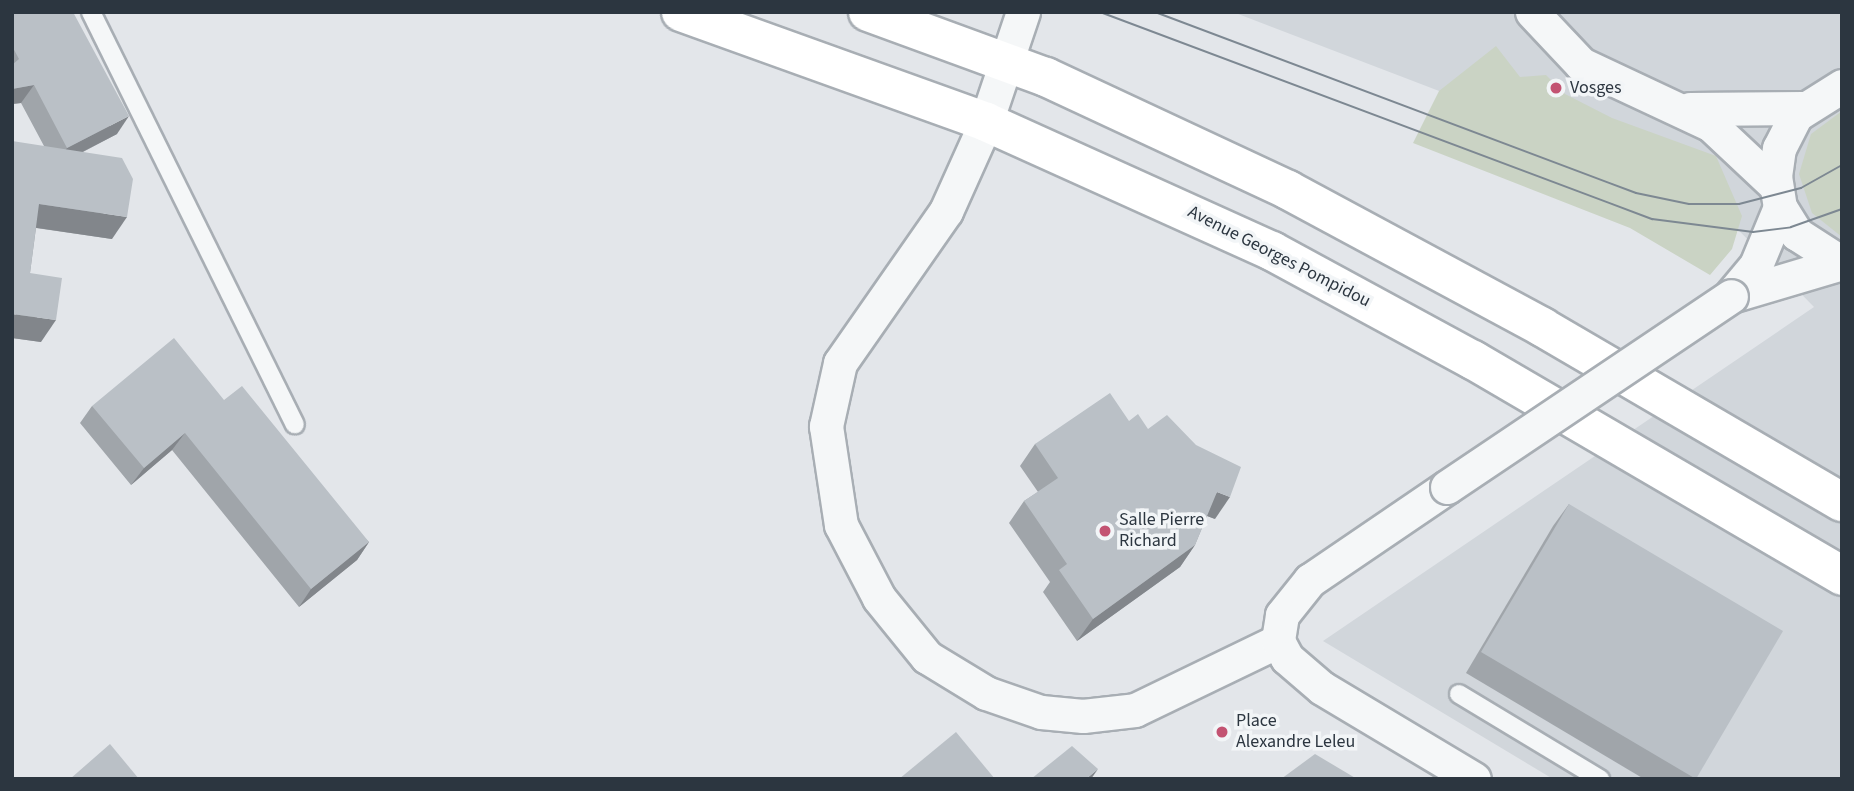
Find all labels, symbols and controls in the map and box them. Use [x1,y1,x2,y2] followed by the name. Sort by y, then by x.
[1570,77,1622,99] place label: Vosges
[1548,80,1564,96] marker: Vosges
[1184,201,1374,313] street label: Avenue Georges Pompidou
[1119,510,1204,552] place label: Salle Pierre Richard
[1097,523,1113,539] marker: Salle Pierre Richard
[1236,711,1355,754] place label: Place Alexandre Leleu
[1214,724,1230,740] marker: Place Alexandre Leleu

